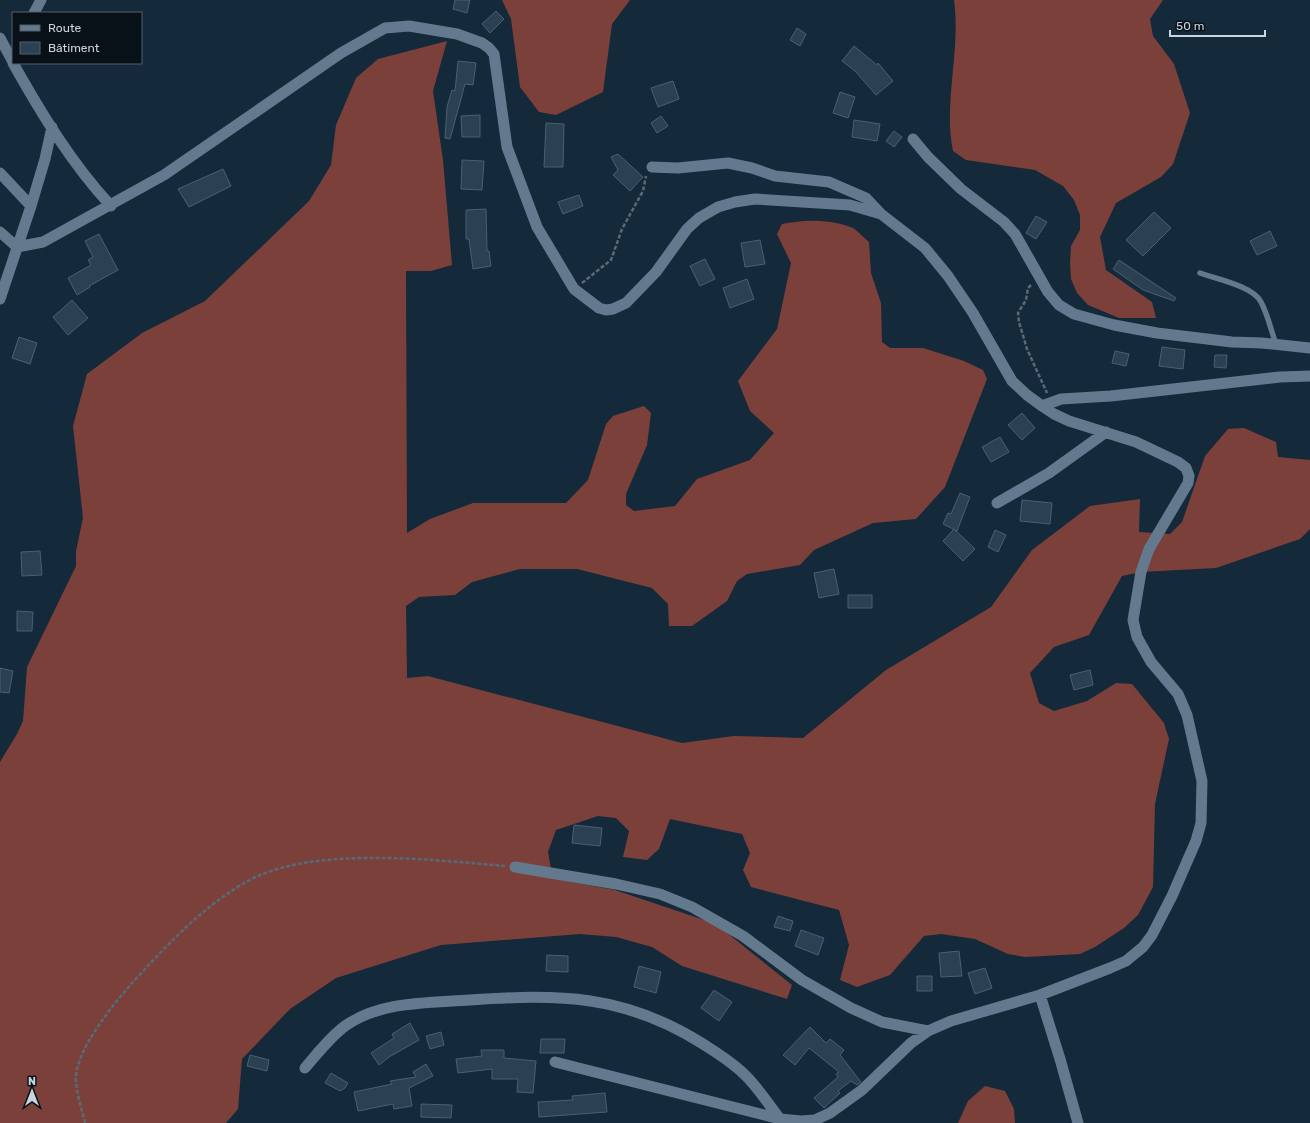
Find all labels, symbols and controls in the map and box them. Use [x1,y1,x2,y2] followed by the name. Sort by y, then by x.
[12,12,142,64] legend
[1170,12,1265,38] scale bar
[1176,19,1204,33] text: 50 m
[48,21,82,35] text: Route
[48,41,100,55] text: Bâtiment
[12,1071,52,1111] north arrow
[28,1075,36,1088] text: N

